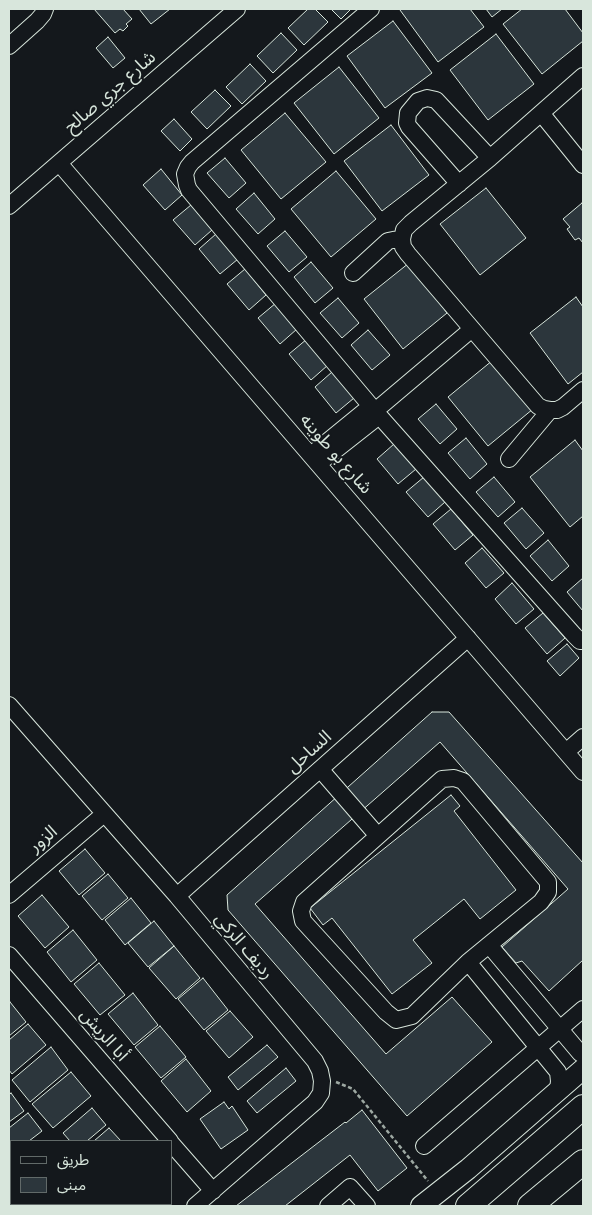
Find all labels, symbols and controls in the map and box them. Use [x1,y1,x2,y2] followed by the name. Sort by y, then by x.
[60,46,160,138] street label: شارع جري صالح
[295,409,377,499] street label: شارع بو طوينه
[282,726,336,778] street label: الساحل
[24,821,62,857] street label: الزور
[210,908,278,984] street label: رديف الركي
[75,1004,133,1066] street label: أبا الريش
[10,1140,172,1205] legend
[57,1150,89,1169] text: طريق
[57,1175,86,1194] text: مبنى

